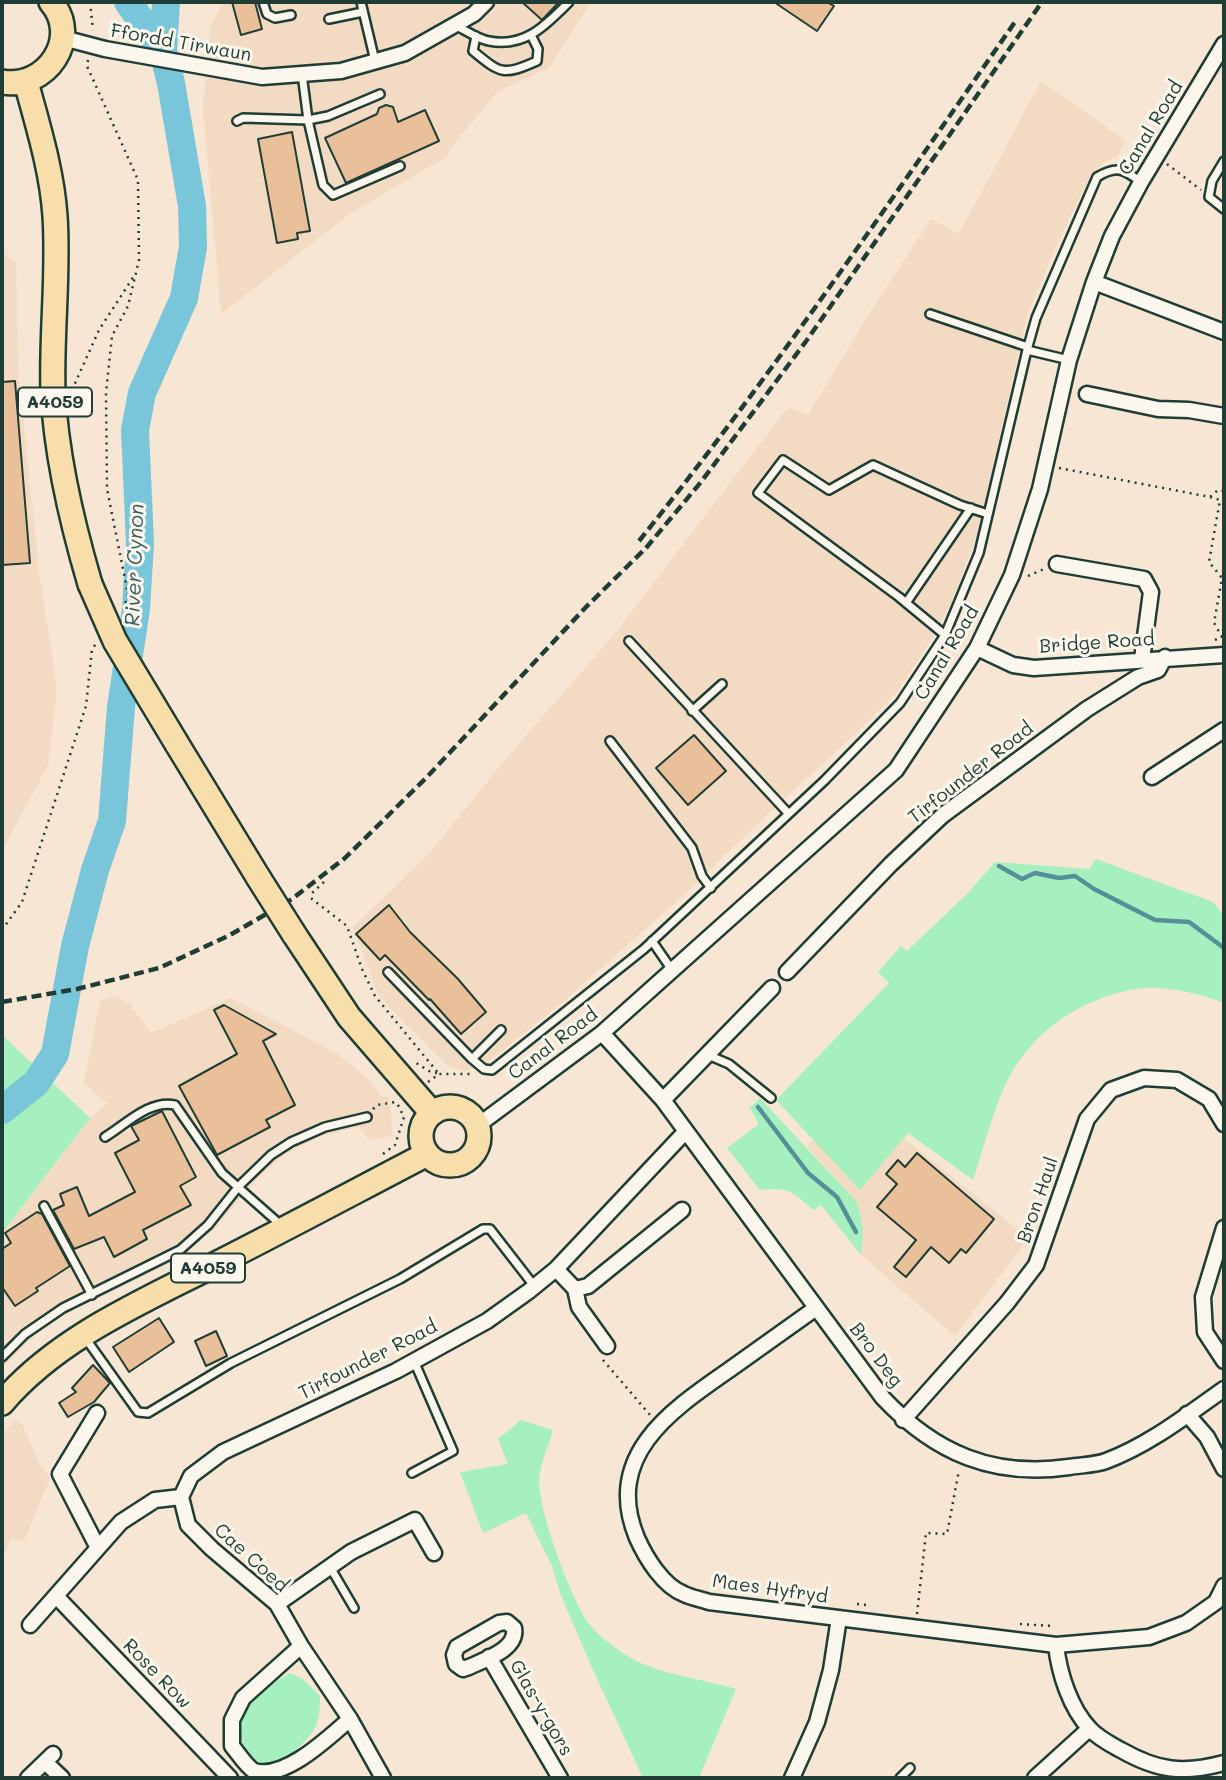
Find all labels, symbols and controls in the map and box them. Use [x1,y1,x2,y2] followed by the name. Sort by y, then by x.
[109,19,253,67] street label: Ffordd Tirwaun
[1114,77,1188,179] street label: Canal Road
[18,388,92,416] road number: A4059
[120,503,150,627] water label: River Cynon
[910,602,984,704] street label: Canal Road
[1039,628,1155,658] street label: Bridge Road
[904,717,1038,829] street label: Tirfounder Road
[504,1003,602,1085] street label: Canal Road
[1013,1154,1063,1246] street label: Bron Haul
[171,1254,245,1282] road number: A4059
[295,1315,441,1405] street label: Tirfounder Road
[844,1318,908,1392] street label: Bro Deg
[209,1519,293,1597] street label: Cae Coed
[711,1570,829,1608] street label: Maes Hyfryd
[118,1634,196,1714] street label: Rose Row
[504,1656,578,1760] street label: Glas-y-gors

